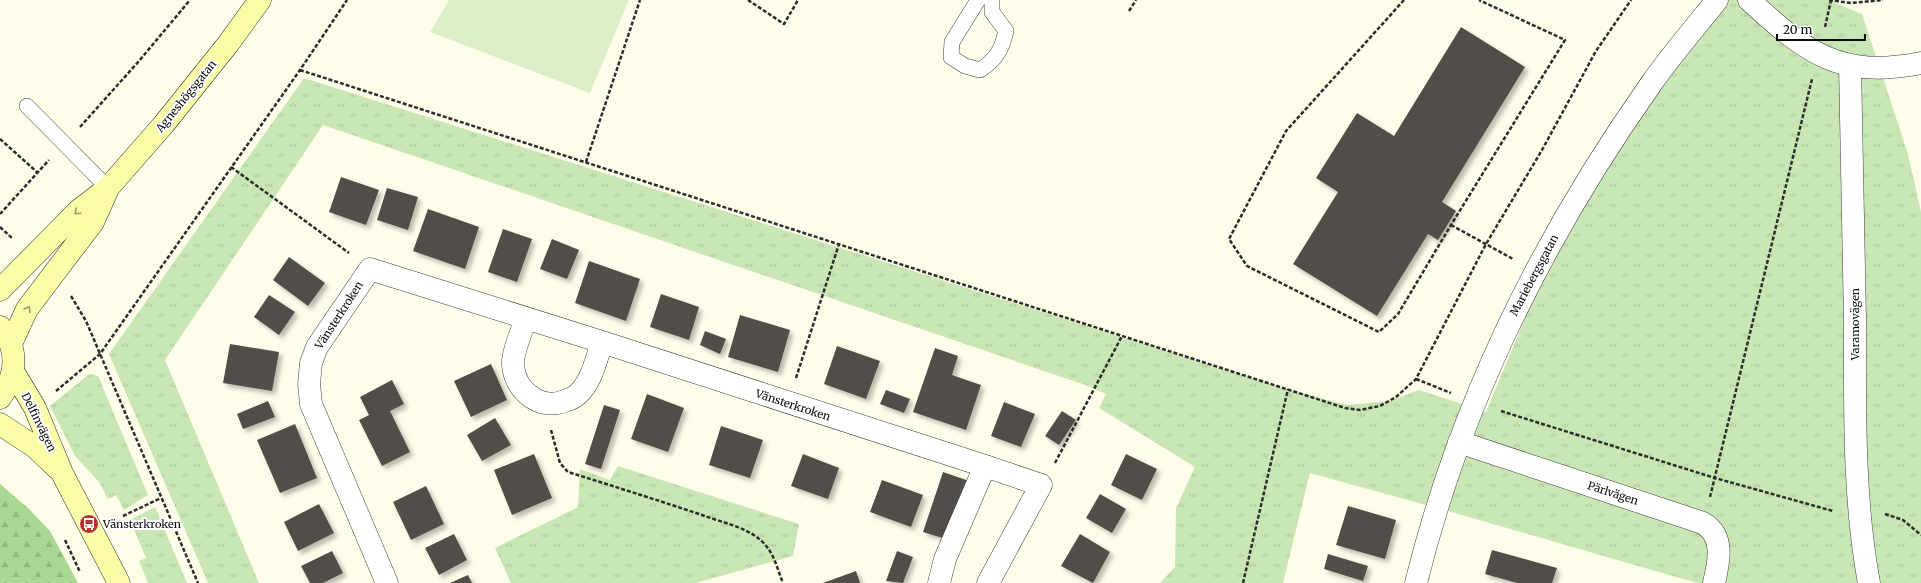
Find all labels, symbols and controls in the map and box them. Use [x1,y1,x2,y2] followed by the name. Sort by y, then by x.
[1777,16,1865,42] scale bar
[1783,22,1812,37] text: 20 m
[152,57,220,136] street label: Agneshögsgatan
[75,208,82,215] one-way arrow
[1507,231,1562,318] street label: Mariebergsgatan
[311,278,366,352] street label: Vänsterkroken
[1848,287,1862,361] street label: Varamovägen
[23,306,30,313] one-way arrow
[753,386,833,424] street label: Vänsterkroken
[19,390,60,455] street label: Delfinvägen
[1586,478,1641,508] street label: Pärlvägen
[78,513,100,535] bus stop icon: Vänsterkroken
[102,517,182,531] place label: Vänsterkroken

